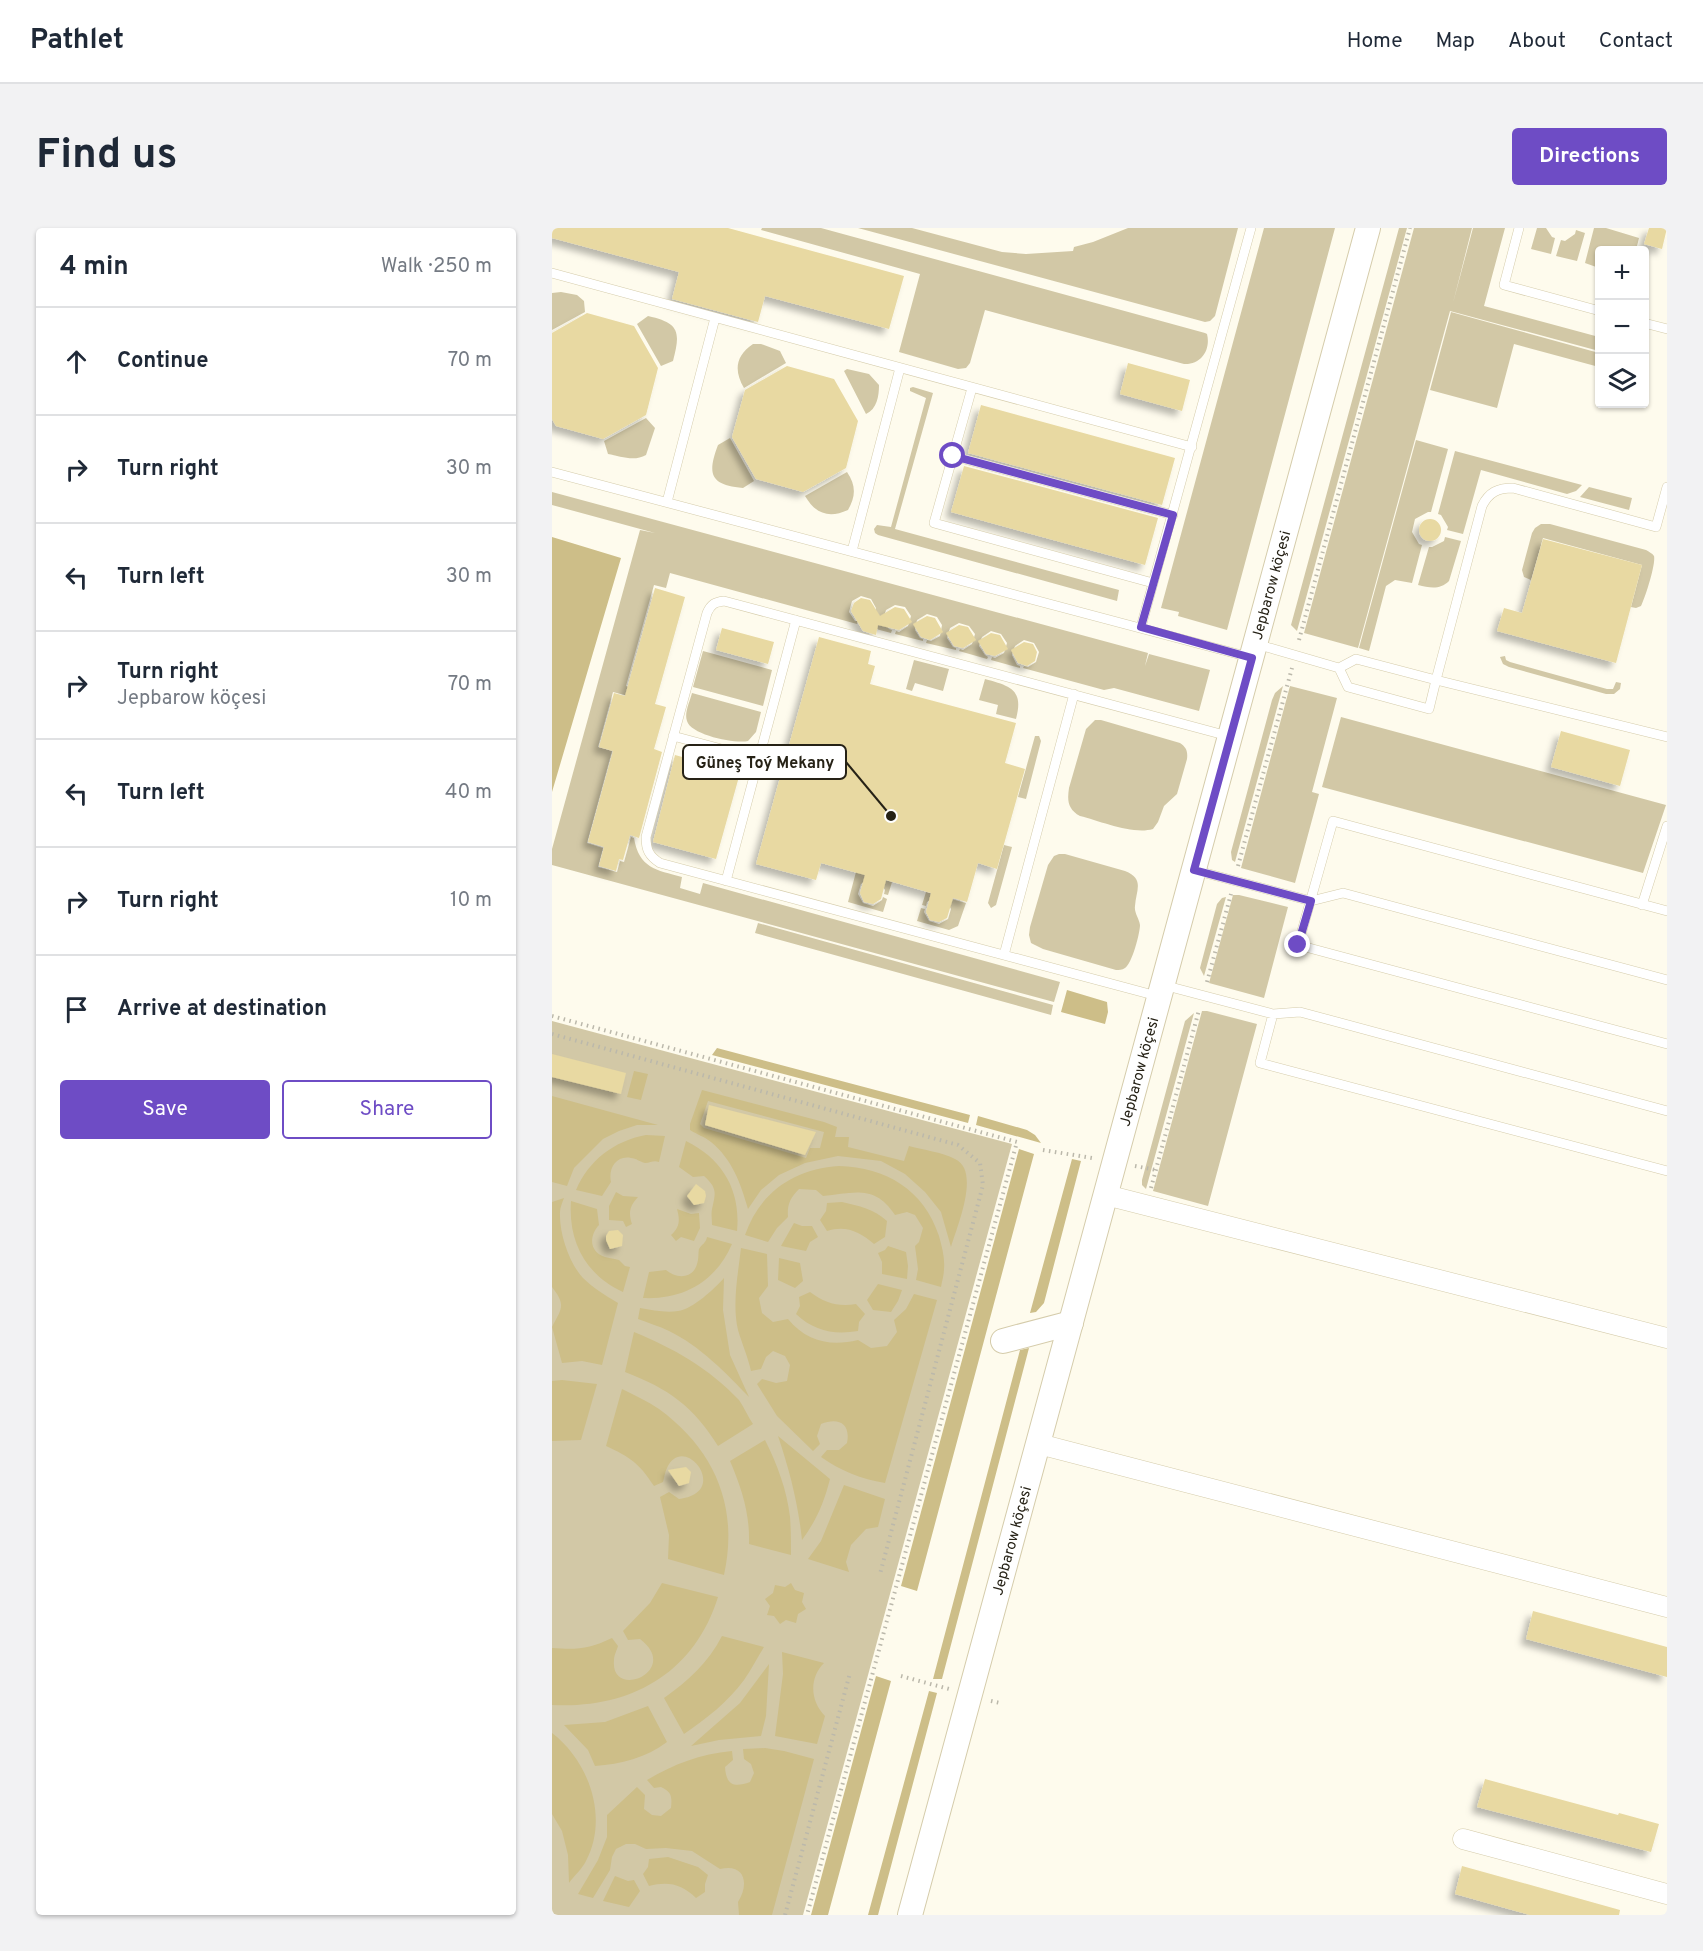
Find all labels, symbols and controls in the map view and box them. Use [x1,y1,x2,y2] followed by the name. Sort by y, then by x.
[30,23,124,59] text: Pathlet
[1347,28,1403,55] text: Home
[1436,28,1475,55] text: Map
[1508,28,1566,55] text: About
[1599,28,1673,55] text: Contact
[1512,128,1667,185] button: Directions
[36,130,177,183] text: Find us
[1595,246,1649,408] map controls
[1595,246,1649,300] button: +
[60,251,129,284] text: 4 min
[381,254,492,280] text: Walk · 250 m
[1595,300,1649,354] button: −
[60,345,93,378] icon: ahead
[117,348,208,375] text: Continue
[448,348,492,374] text: 70 m
[1595,354,1649,408] button: layers
[939,442,965,468] route start
[60,453,93,486] icon: right
[117,456,219,483] text: Turn right
[446,456,492,482] text: 30 m
[1249,529,1296,642] street label: Jepbarow köçesi
[60,561,93,594] icon: left
[117,564,205,591] text: Turn left
[446,564,492,590] text: 30 m
[117,659,219,686] text: Turn right
[60,669,93,702] icon: right
[448,672,492,698] text: 70 m
[117,686,266,712] text: Jepbarow köçesi
[683,745,846,779] callout: Güneş Toý Mekany
[696,754,834,774] text: Güneş Toý Mekany
[60,777,93,810] icon: left
[117,780,205,807] text: Turn left
[445,780,492,806] text: 40 m
[60,885,93,918] icon: right
[117,888,219,915] text: Turn right
[450,888,492,914] text: 10 m
[1284,931,1310,957] route end
[60,993,93,1026] icon: arrive
[117,996,327,1023] text: Arrive at destination
[1117,1015,1164,1129] street label: Jepbarow köçesi
[60,1080,270,1139] button: Save
[282,1080,492,1139] button: Share
[989,1484,1037,1598] street label: Jepbarow köçesi

